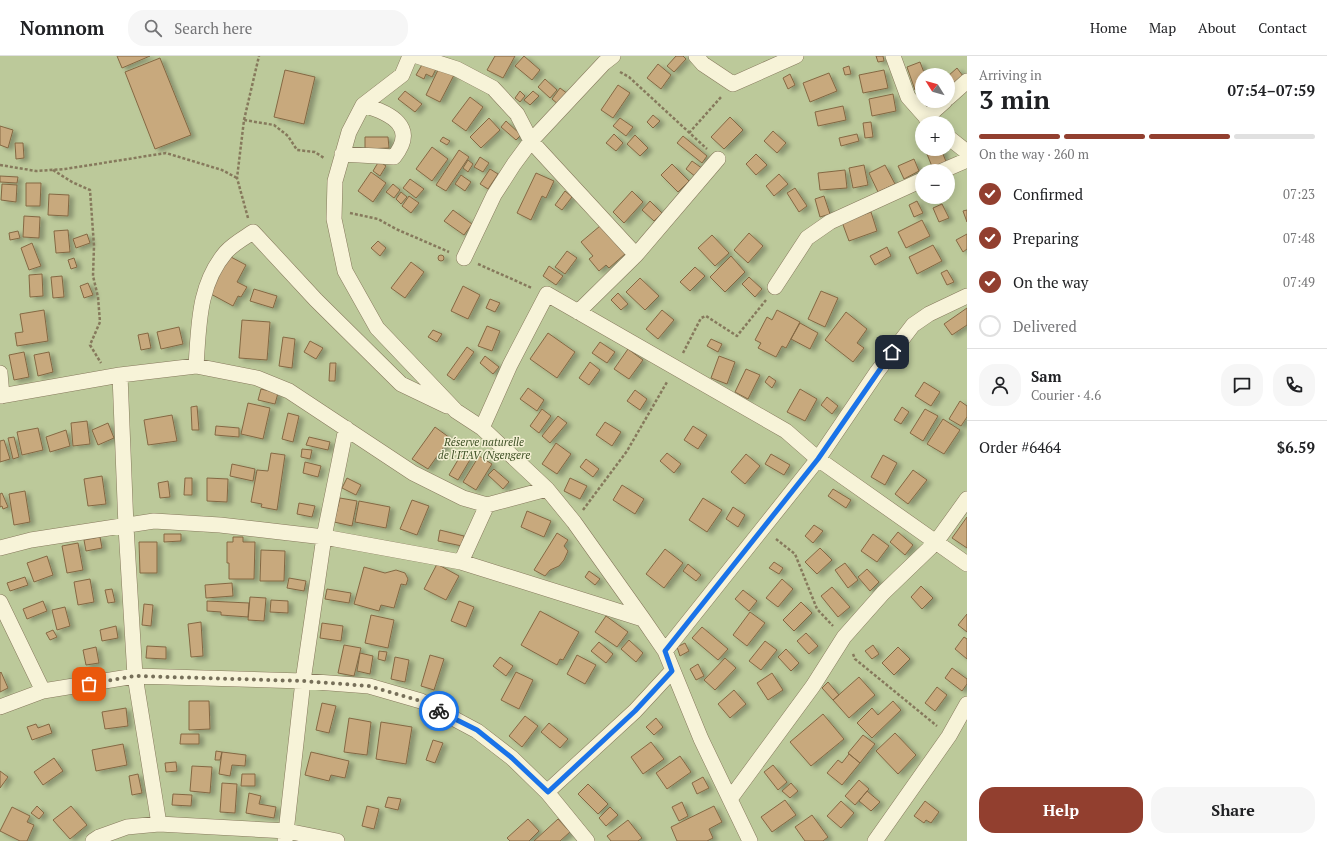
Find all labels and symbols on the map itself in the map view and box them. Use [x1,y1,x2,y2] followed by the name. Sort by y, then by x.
[915,68,955,108] north arrow
[875,335,909,369] pin
[438,435,530,462] park label: Réserve naturelle de l'ITAV (Ngengere
[72,667,106,701] pin
[419,691,459,731] courier

